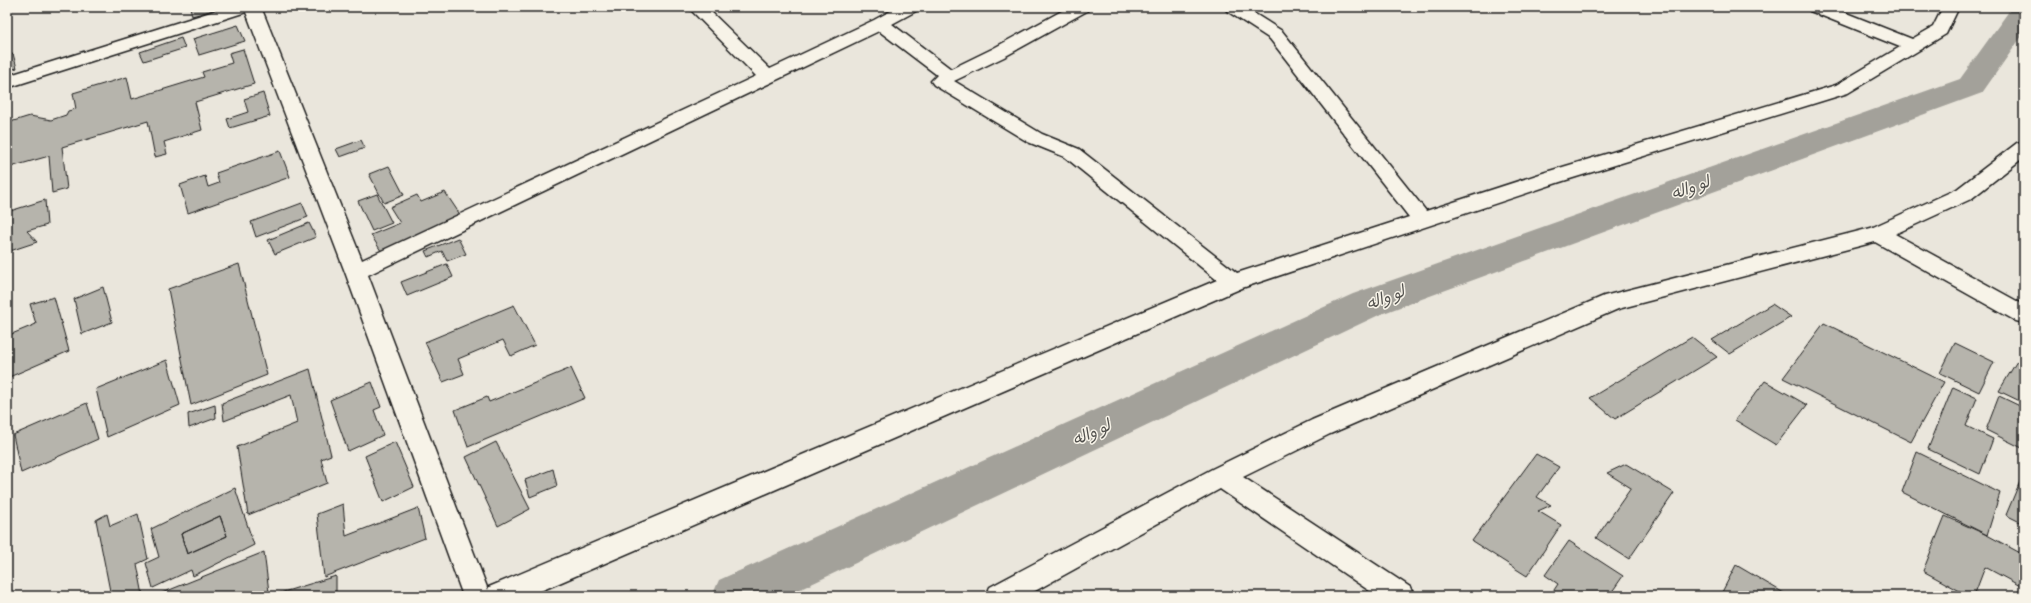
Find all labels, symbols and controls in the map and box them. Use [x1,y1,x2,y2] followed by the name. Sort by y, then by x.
[1668,171,1715,204] water label: لو واله
[1363,281,1410,314] water label: لو واله
[1069,414,1116,450] water label: لو واله

